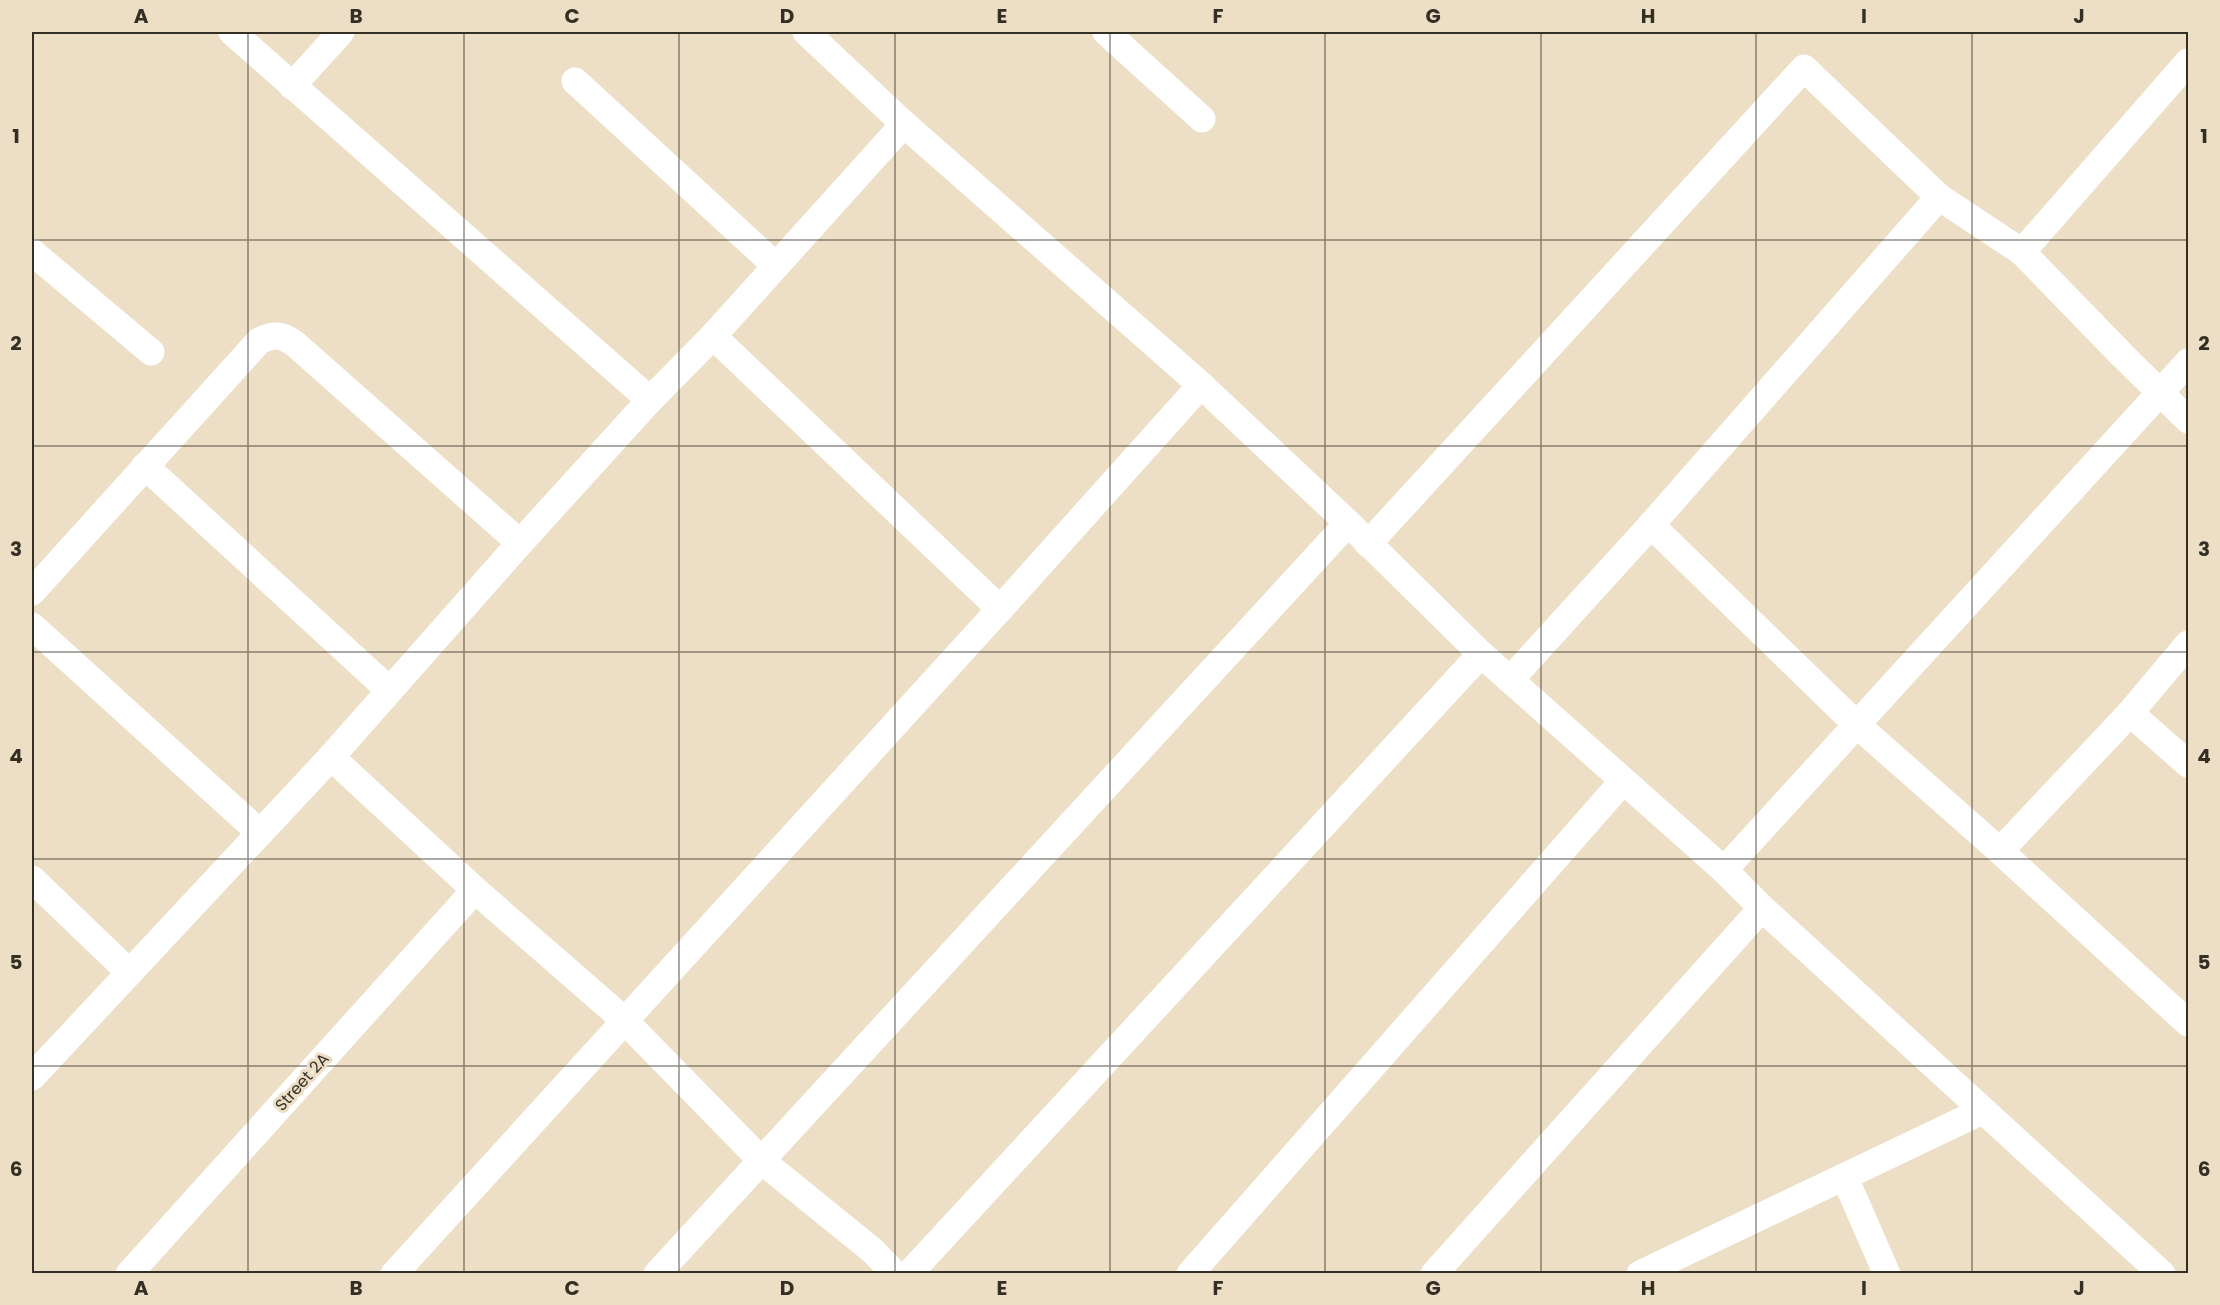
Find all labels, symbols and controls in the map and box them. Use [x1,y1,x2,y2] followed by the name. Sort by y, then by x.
[134,2,149,30] text: A
[349,2,363,30] text: B
[564,2,580,30] text: C
[780,2,794,30] text: D
[997,2,1007,30] text: E
[1213,2,1224,30] text: F
[1425,2,1441,30] text: G
[1641,2,1655,30] text: H
[1861,2,1867,30] text: I
[2073,2,2085,30] text: J
[12,122,20,150] text: 1
[2200,122,2208,150] text: 1
[10,329,22,357] text: 2
[2198,329,2210,357] text: 2
[10,535,22,563] text: 3
[2198,535,2210,563] text: 3
[9,742,23,770] text: 4
[2197,742,2211,770] text: 4
[10,948,23,976] text: 5
[2198,948,2211,976] text: 5
[270,1048,334,1116] street label: Street 2A
[10,1155,22,1183] text: 6
[2198,1155,2210,1183] text: 6
[134,1274,149,1302] text: A
[349,1274,363,1302] text: B
[564,1274,580,1302] text: C
[780,1274,794,1302] text: D
[997,1274,1007,1302] text: E
[1213,1274,1224,1302] text: F
[1425,1274,1441,1302] text: G
[1641,1274,1655,1302] text: H
[1861,1274,1867,1302] text: I
[2073,1274,2085,1302] text: J

